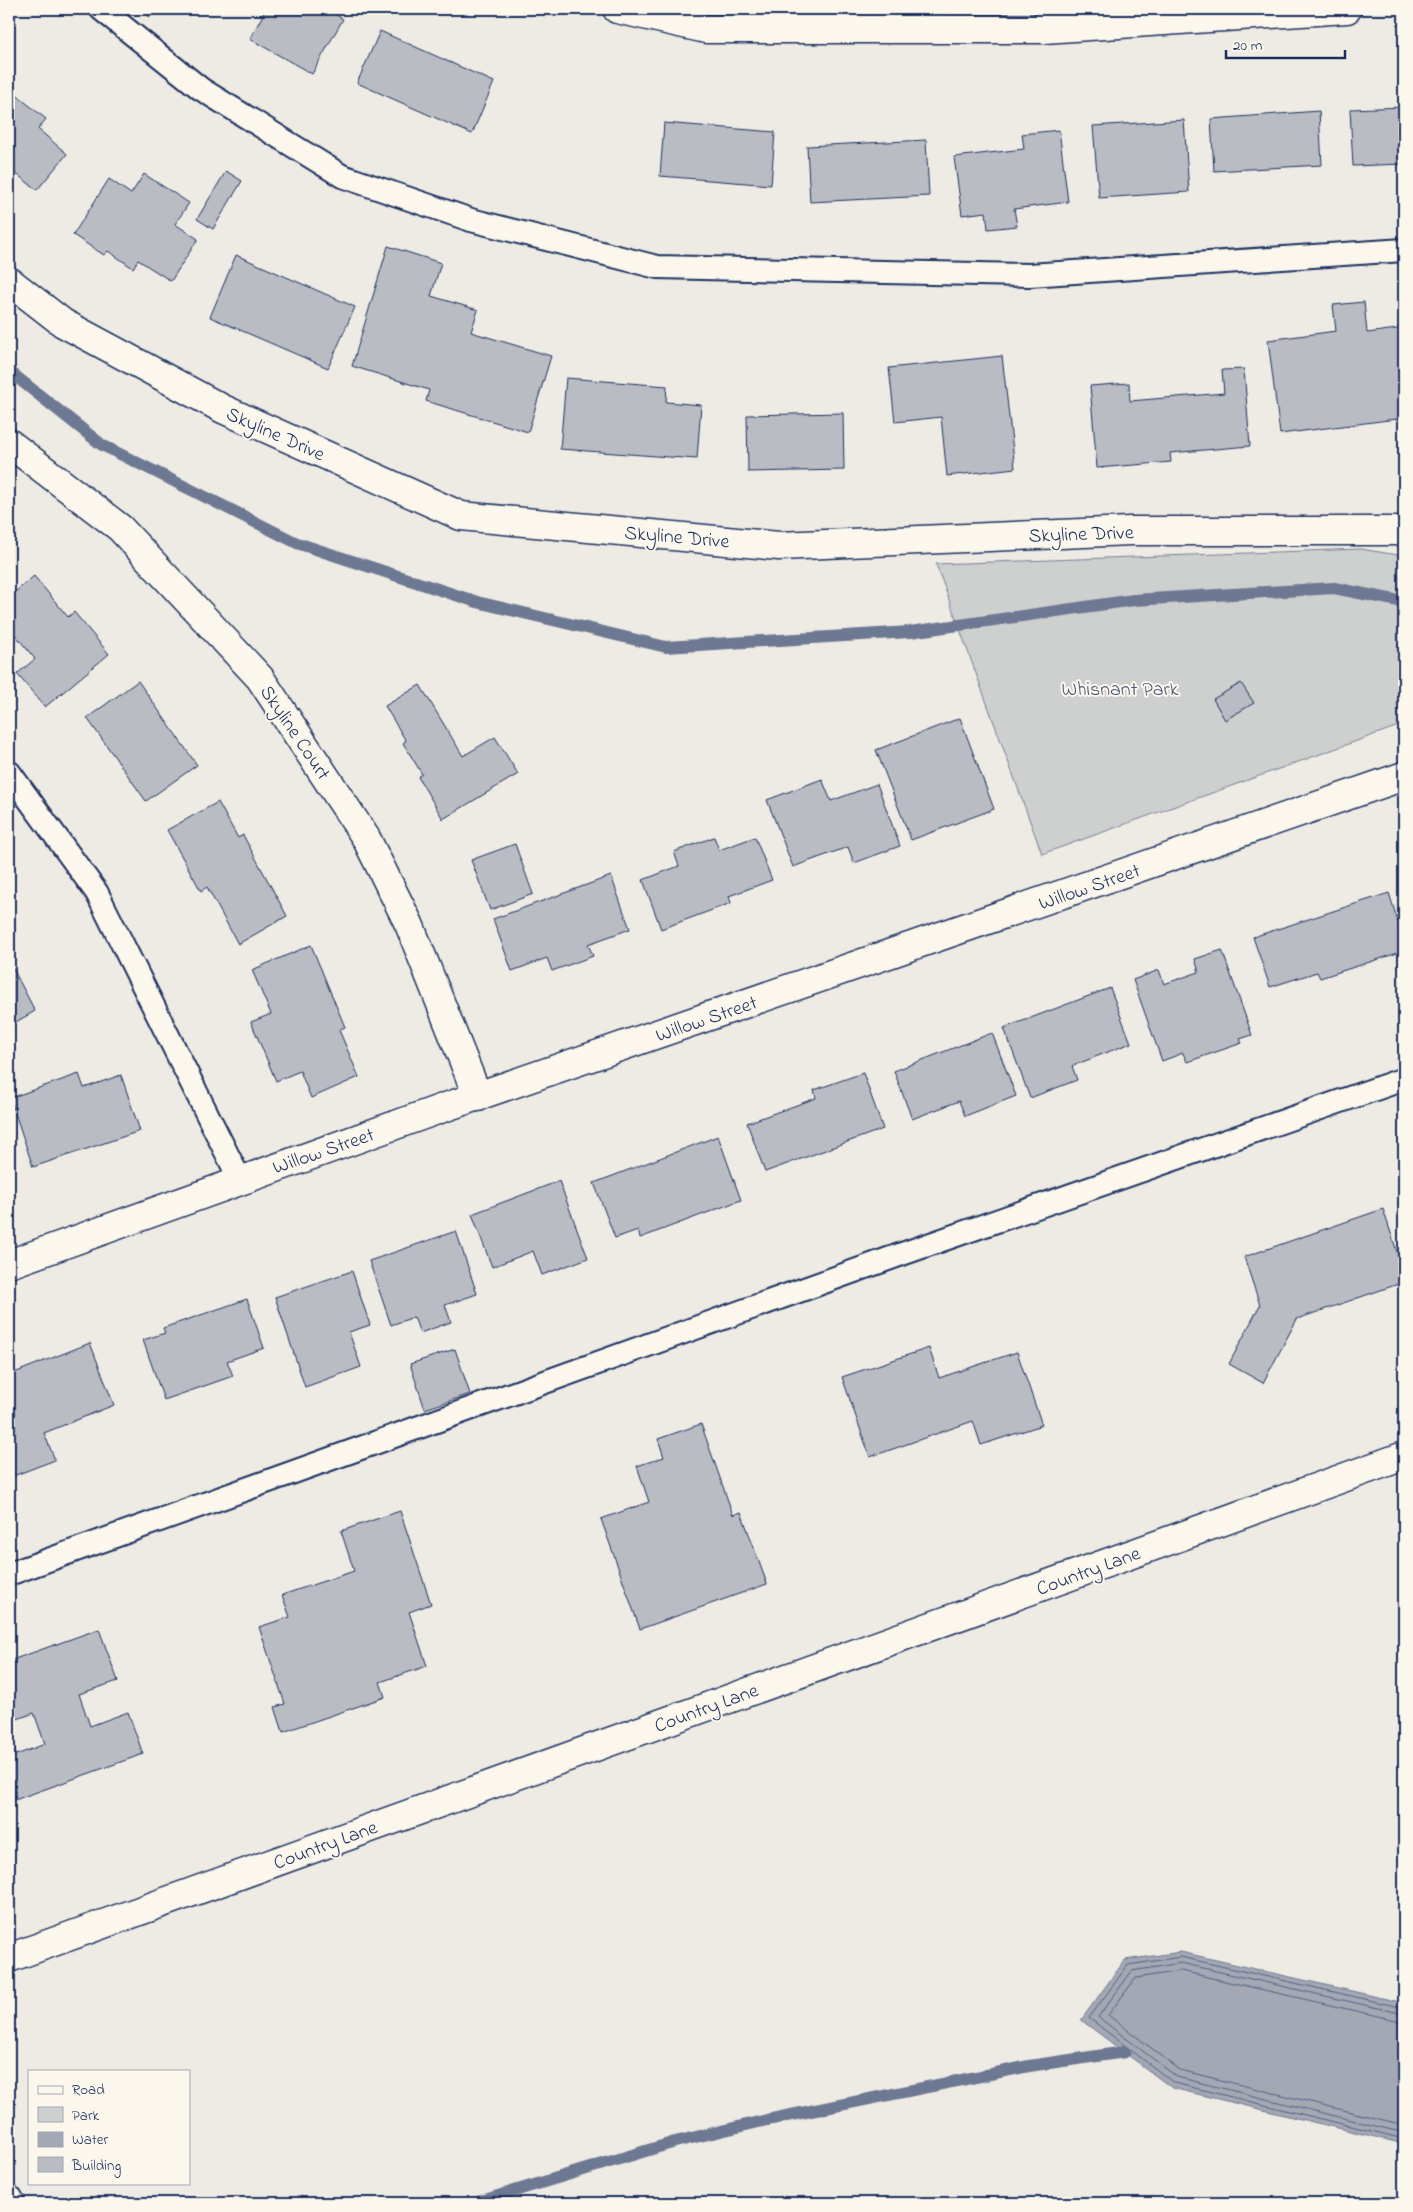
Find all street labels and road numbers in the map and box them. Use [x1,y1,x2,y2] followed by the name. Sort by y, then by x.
[221,401,329,470] street label: Skyline Drive
[623,519,731,558] street label: Skyline Drive
[1028,519,1134,552] street label: Skyline Drive
[251,680,337,787] street label: Skyline Court
[1035,857,1145,919] street label: Willow Street
[652,989,762,1051] street label: Willow Street
[269,1121,379,1183] street label: Willow Street
[1033,1540,1145,1605] street label: Country Lane
[651,1677,763,1742] street label: Country Lane
[270,1814,382,1879] street label: Country Lane

